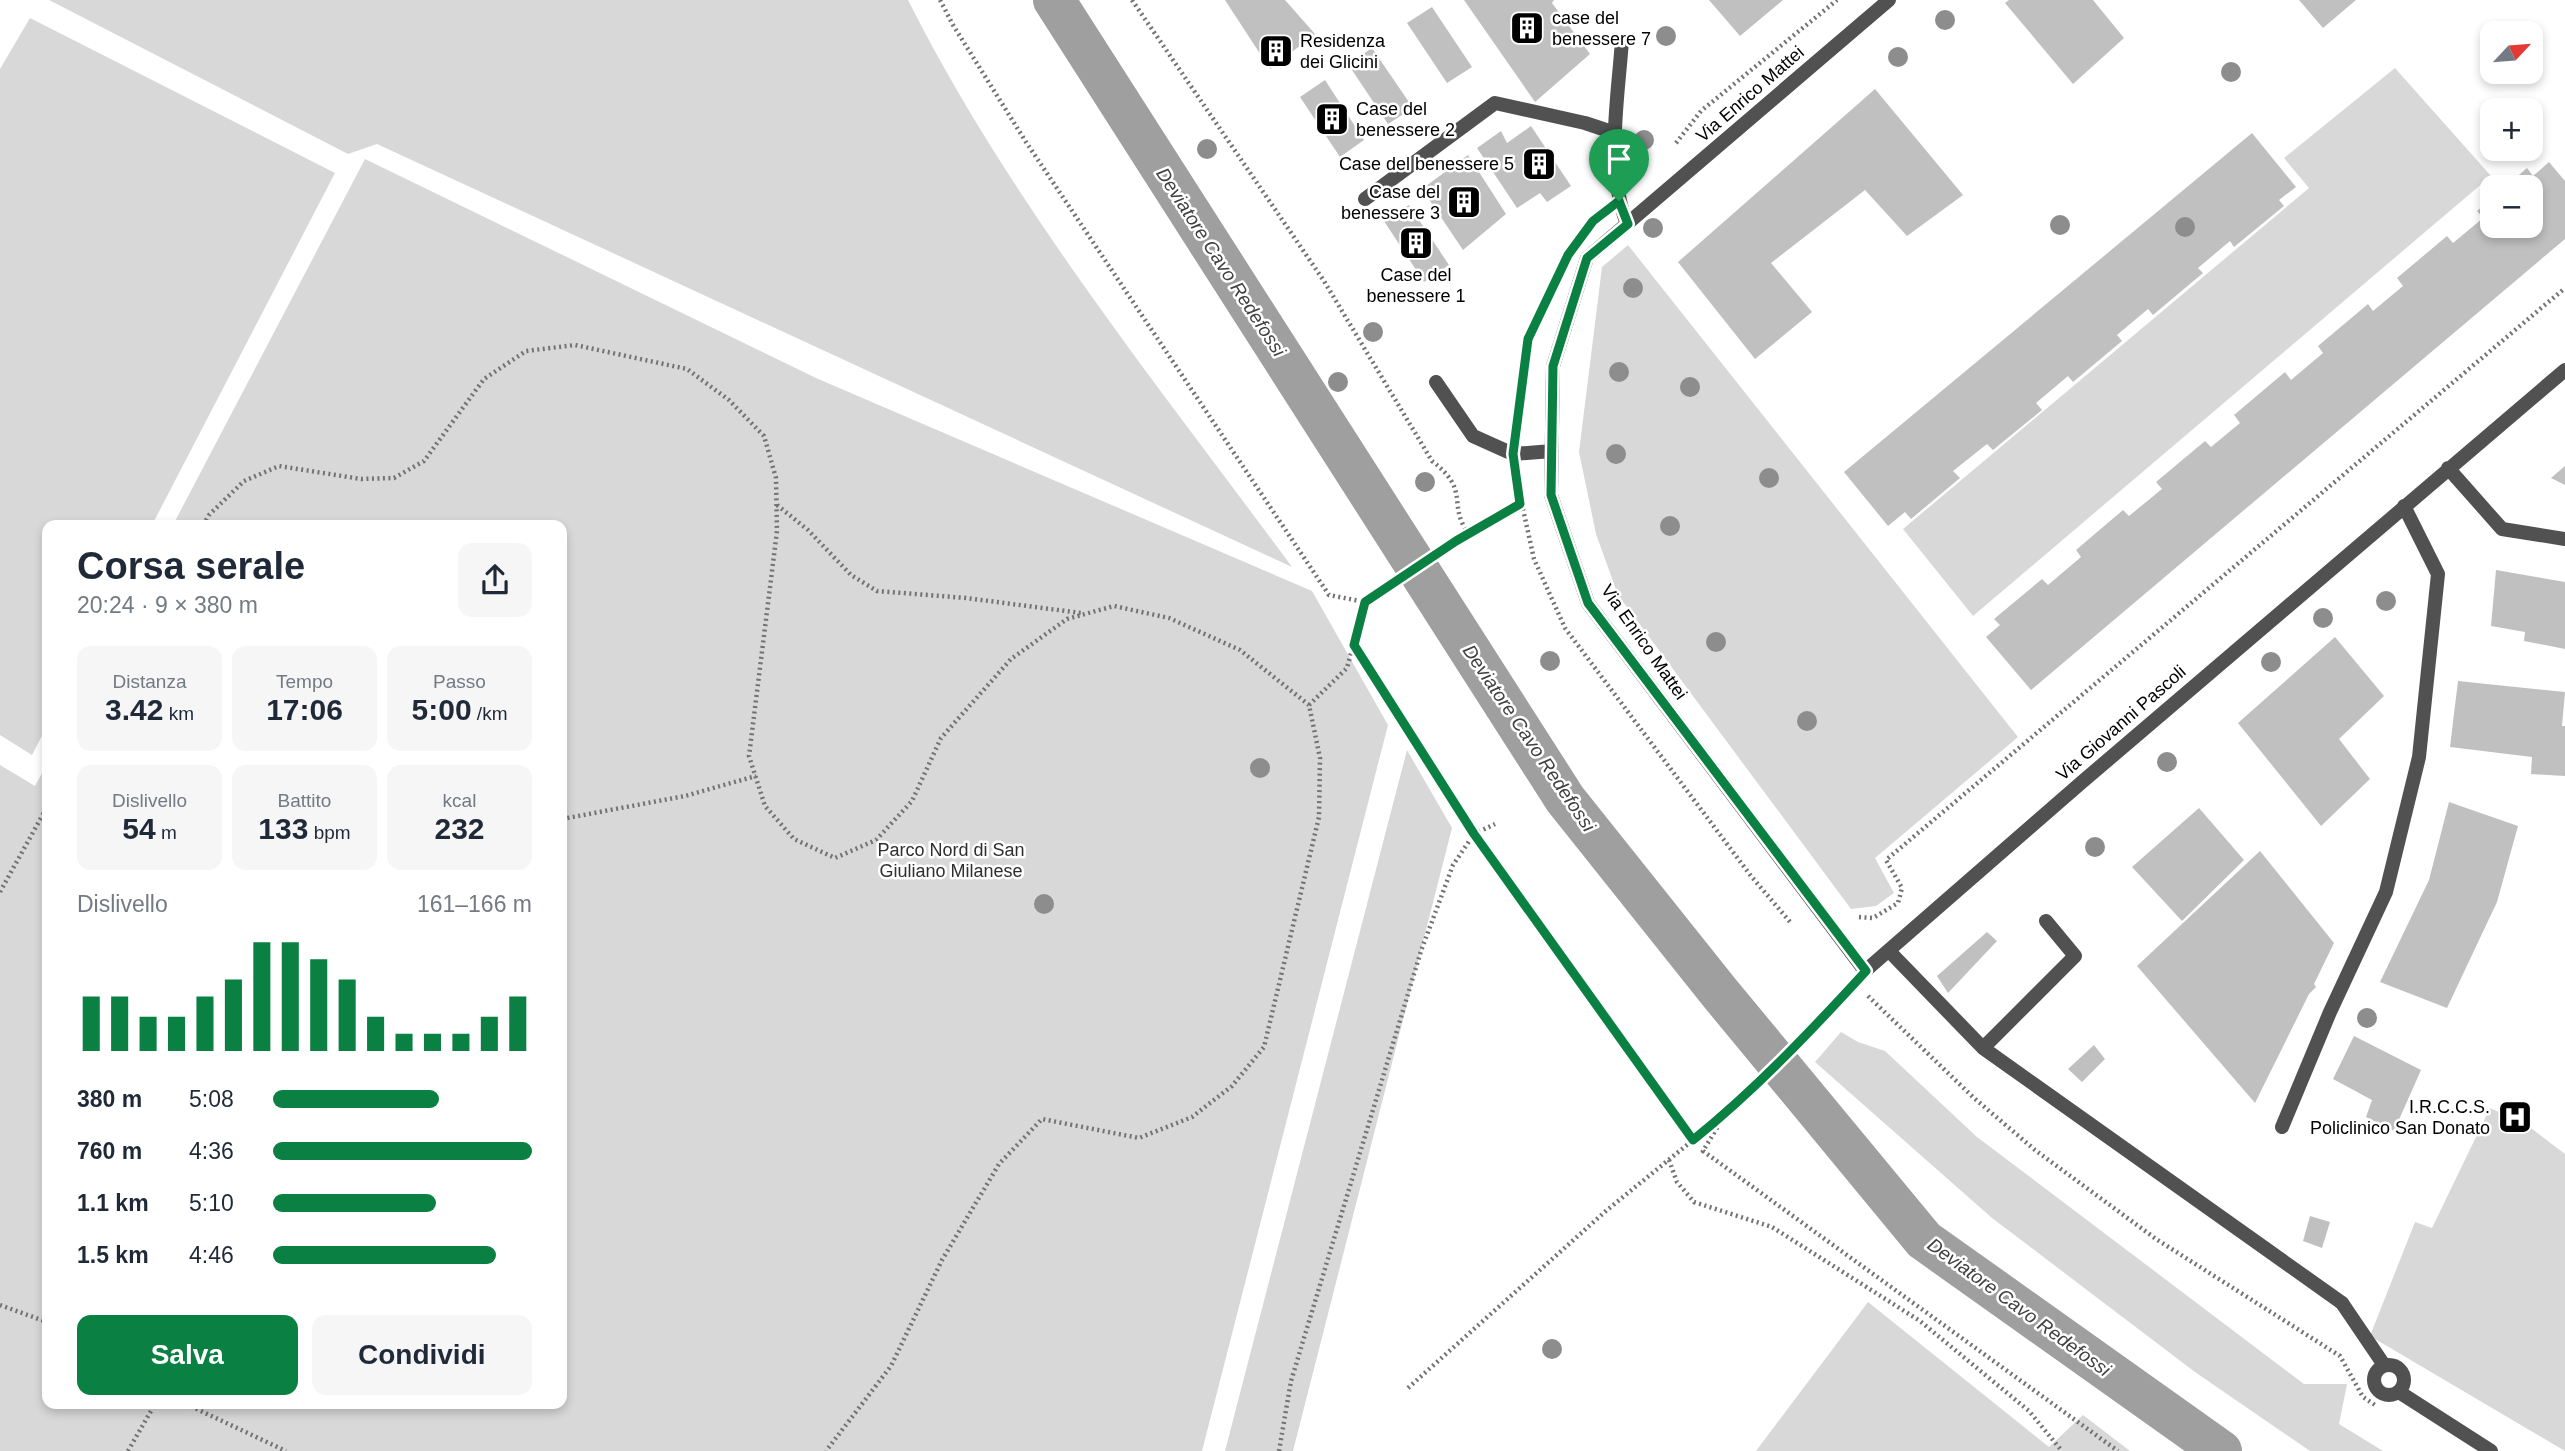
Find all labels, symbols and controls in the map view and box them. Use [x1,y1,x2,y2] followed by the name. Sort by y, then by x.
[1552,8,1651,49] place label: case del benessere 7
[1508,9,1546,47] building icon: case del benessere 7
[2480,21,2543,84] north arrow
[2480,21,2543,238] map controls
[1300,31,1386,72] place label: Residenza dei Glicini
[1257,32,1295,70] building icon: Residenza dei Glicini
[1692,42,1808,146] street label: Via Enrico Mattei
[2480,98,2543,161] button: +
[1356,99,1455,140] place label: Case del benessere 2
[1313,100,1351,138] building icon: Case del benessere 2
[1589,129,1649,201] pin
[1600,140,1638,178] icon: arrive
[1520,145,1558,183] building icon: Case del benessere 5
[1339,154,1514,174] place label: Case del benessere 5
[1152,164,1290,361] water label: Deviatore Cavo Redefossi
[2480,175,2543,238] button: −
[1341,182,1440,223] place label: Case del benessere 3
[1445,183,1483,221] building icon: Case del benessere 3
[1397,224,1435,262] building icon: Case del benessere 1
[1366,265,1466,306] place label: Case del benessere 1
[458,543,532,617] button: share
[77,545,305,587] text: Corsa serale
[1597,581,1691,703] street label: Via Enrico Mattei
[77,592,258,618] text: 20:24 · 9 × 380 m
[1459,641,1600,836] water label: Deviatore Cavo Redefossi
[2052,661,2190,785] street label: Via Giovanni Pascoli
[113,671,186,692] text: Distanza
[276,671,333,692] text: Tempo
[433,671,486,692] text: Passo
[105,693,163,726] text: 3.42
[266,693,343,726] text: 17:06
[412,693,472,726] text: 5:00
[163,703,194,724] text: km
[472,703,507,724] text: /km
[112,790,187,811] text: Dislivello
[278,790,331,811] text: Battito
[443,790,476,811] text: kcal
[122,812,156,845] text: 54
[258,812,308,845] text: 133
[434,812,485,845] text: 232
[156,822,177,843] text: m
[308,822,351,843] text: bpm
[877,840,1025,881] park label: Parco Nord di San Giuliano Milanese
[77,891,168,917] text: Dislivello
[417,891,532,917] text: 161–166 m
[77,1086,142,1112] text: 380 m
[189,1086,234,1112] text: 5:08
[2310,1097,2490,1138] place label: I.R.C.C.S. Policlinico San Donato
[2496,1098,2534,1136] hospital icon: I.R.C.C.S. Policlinico San Donato
[77,1138,142,1164] text: 760 m
[189,1138,234,1164] text: 4:36
[77,1190,149,1216] text: 1.1 km
[189,1190,234,1216] text: 5:10
[1924,1234,2115,1381] water label: Deviatore Cavo Redefossi
[77,1242,149,1268] text: 1.5 km
[189,1242,234,1268] text: 4:46
[77,1315,298,1395] button: Salva
[312,1315,532,1395] button: Condividi

